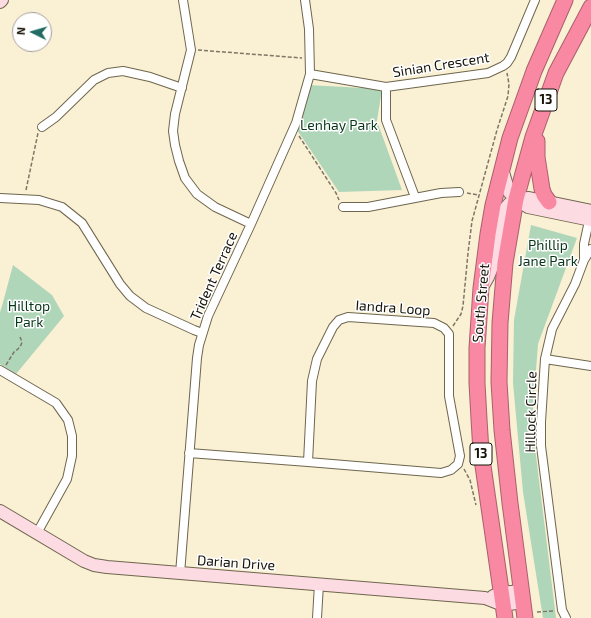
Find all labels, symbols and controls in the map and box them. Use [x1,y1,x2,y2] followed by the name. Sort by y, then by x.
[12,12,52,52] north arrow
[14,26,27,36] text: N
[391,49,491,81] street label: Sinian Crescent
[535,89,557,111] road number: 13
[300,117,378,133] park label: Lenhay Park
[187,229,241,323] street label: Trident Terrace
[518,237,578,270] park label: Phillip Jane Park
[469,263,493,343] street label: South Street
[355,297,431,319] street label: Iandra Loop
[8,298,50,330] park label: Hilltop Park
[522,371,540,453] street label: Hillock Circle
[470,443,492,465] road number: 13
[196,552,276,574] street label: Darian Drive

